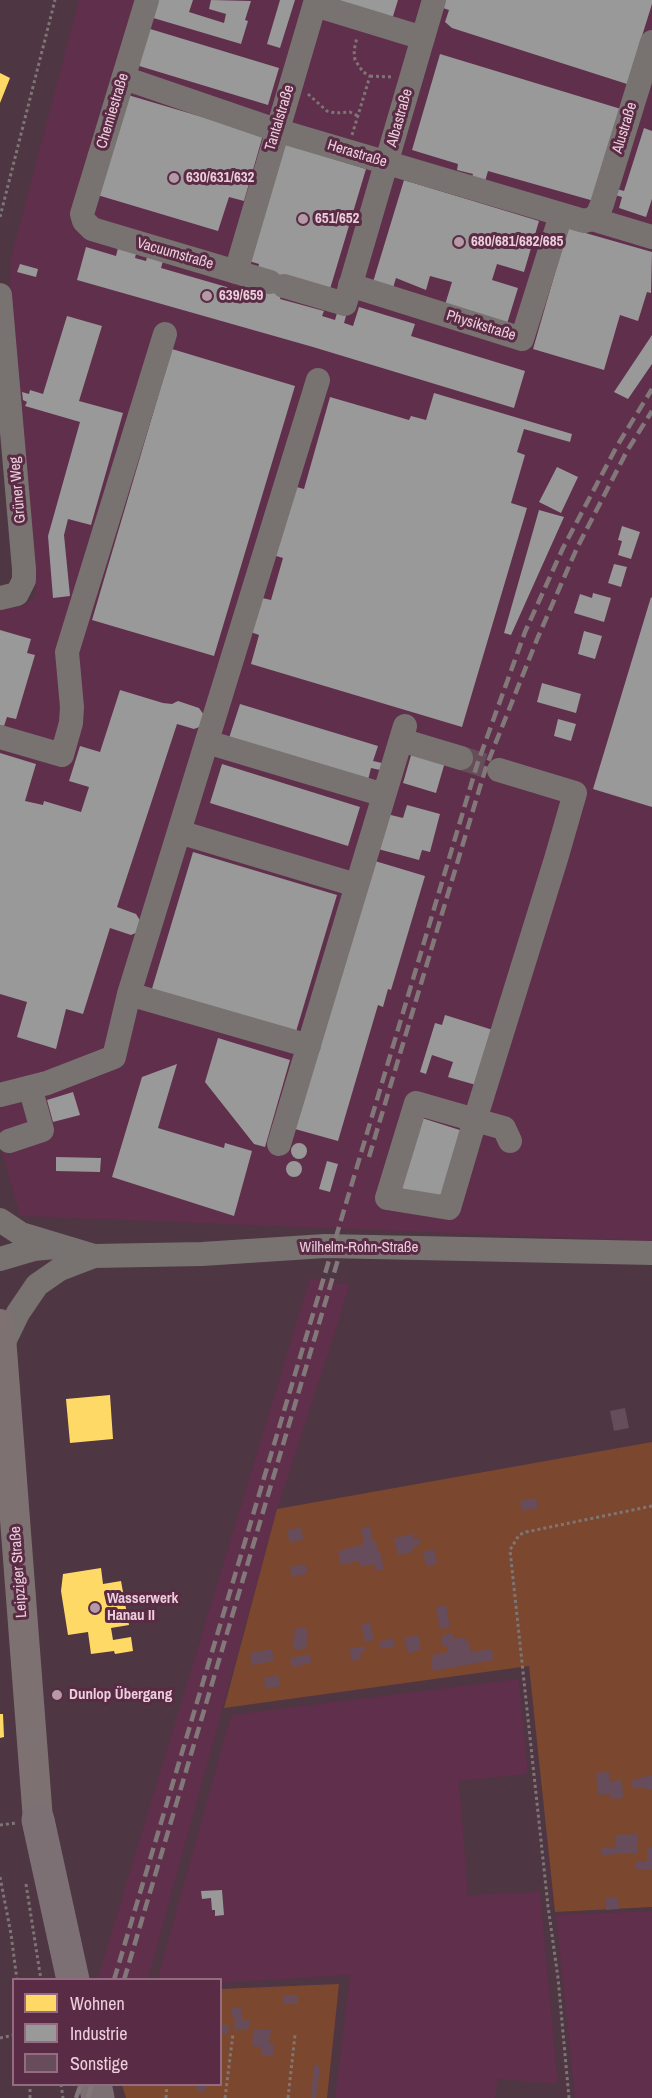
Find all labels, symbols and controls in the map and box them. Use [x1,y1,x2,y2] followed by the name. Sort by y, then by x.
[93,71,133,151] street label: Chemiestraße
[261,83,299,153] street label: Tantalstraße
[383,87,417,149] street label: Albastraße
[609,100,641,156] street label: Alustraße
[325,136,389,172] street label: Herastraße
[186,169,254,187] place label: 630/631/632
[167,171,181,185] marker: 630/631/632
[315,210,359,228] place label: 651/652
[296,212,310,226] marker: 651/652
[471,233,563,251] place label: 680/681/682/685
[135,234,215,274] street label: Vacuumstraße
[452,235,466,249] marker: 680/681/682/685
[219,287,263,305] place label: 639/659
[200,289,214,303] marker: 639/659
[444,307,518,345] street label: Physikstraße
[6,456,30,524] street label: Grüner Weg
[300,1239,418,1257] street label: Wilhelm-Rohn-Straße
[7,1526,31,1618] street label: Leipziger Straße
[107,1590,178,1625] place label: Wasserwerk Hanau II
[88,1601,102,1615] marker: Wasserwerk Hanau II
[69,1686,172,1704] place label: Dunlop Übergang
[50,1688,64,1702] marker: Dunlop Übergang
[12,1978,222,2086] legend
[70,1991,125,2016] text: Wohnen
[70,2021,127,2046] text: Industrie
[70,2051,128,2076] text: Sonstige

